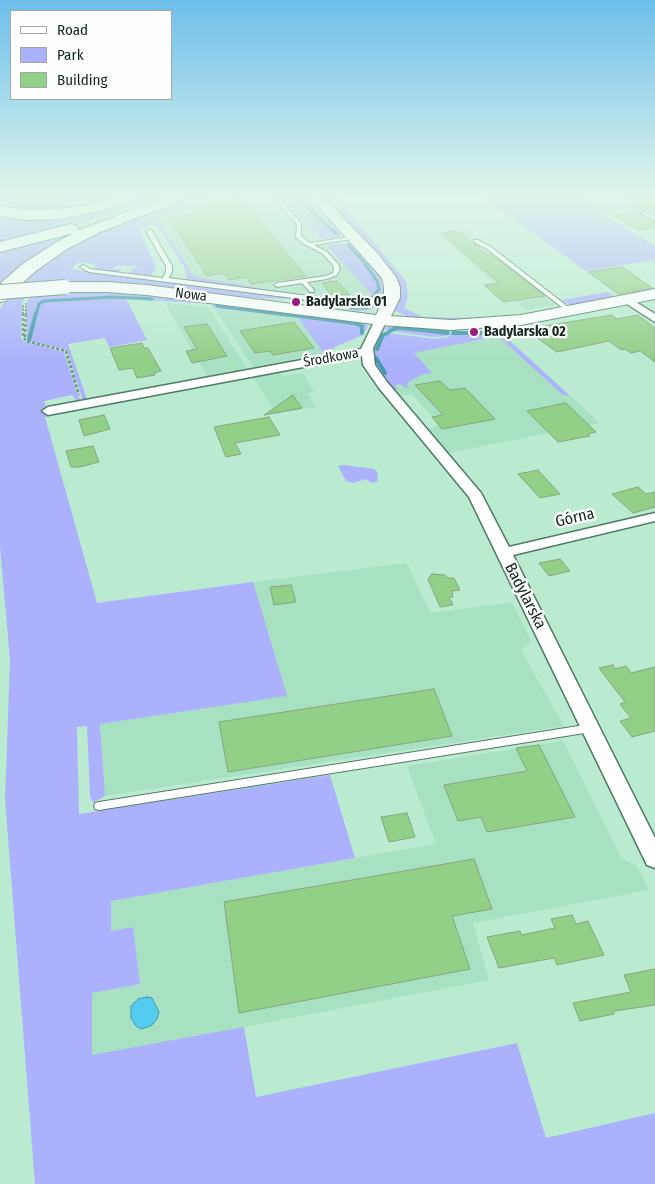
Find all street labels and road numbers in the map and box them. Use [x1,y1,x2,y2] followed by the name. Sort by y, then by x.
[174,285,208,305] street label: Nowa
[302,345,360,371] street label: Środkowa
[554,504,596,532] street label: Górna
[500,560,550,632] street label: Badylarska

